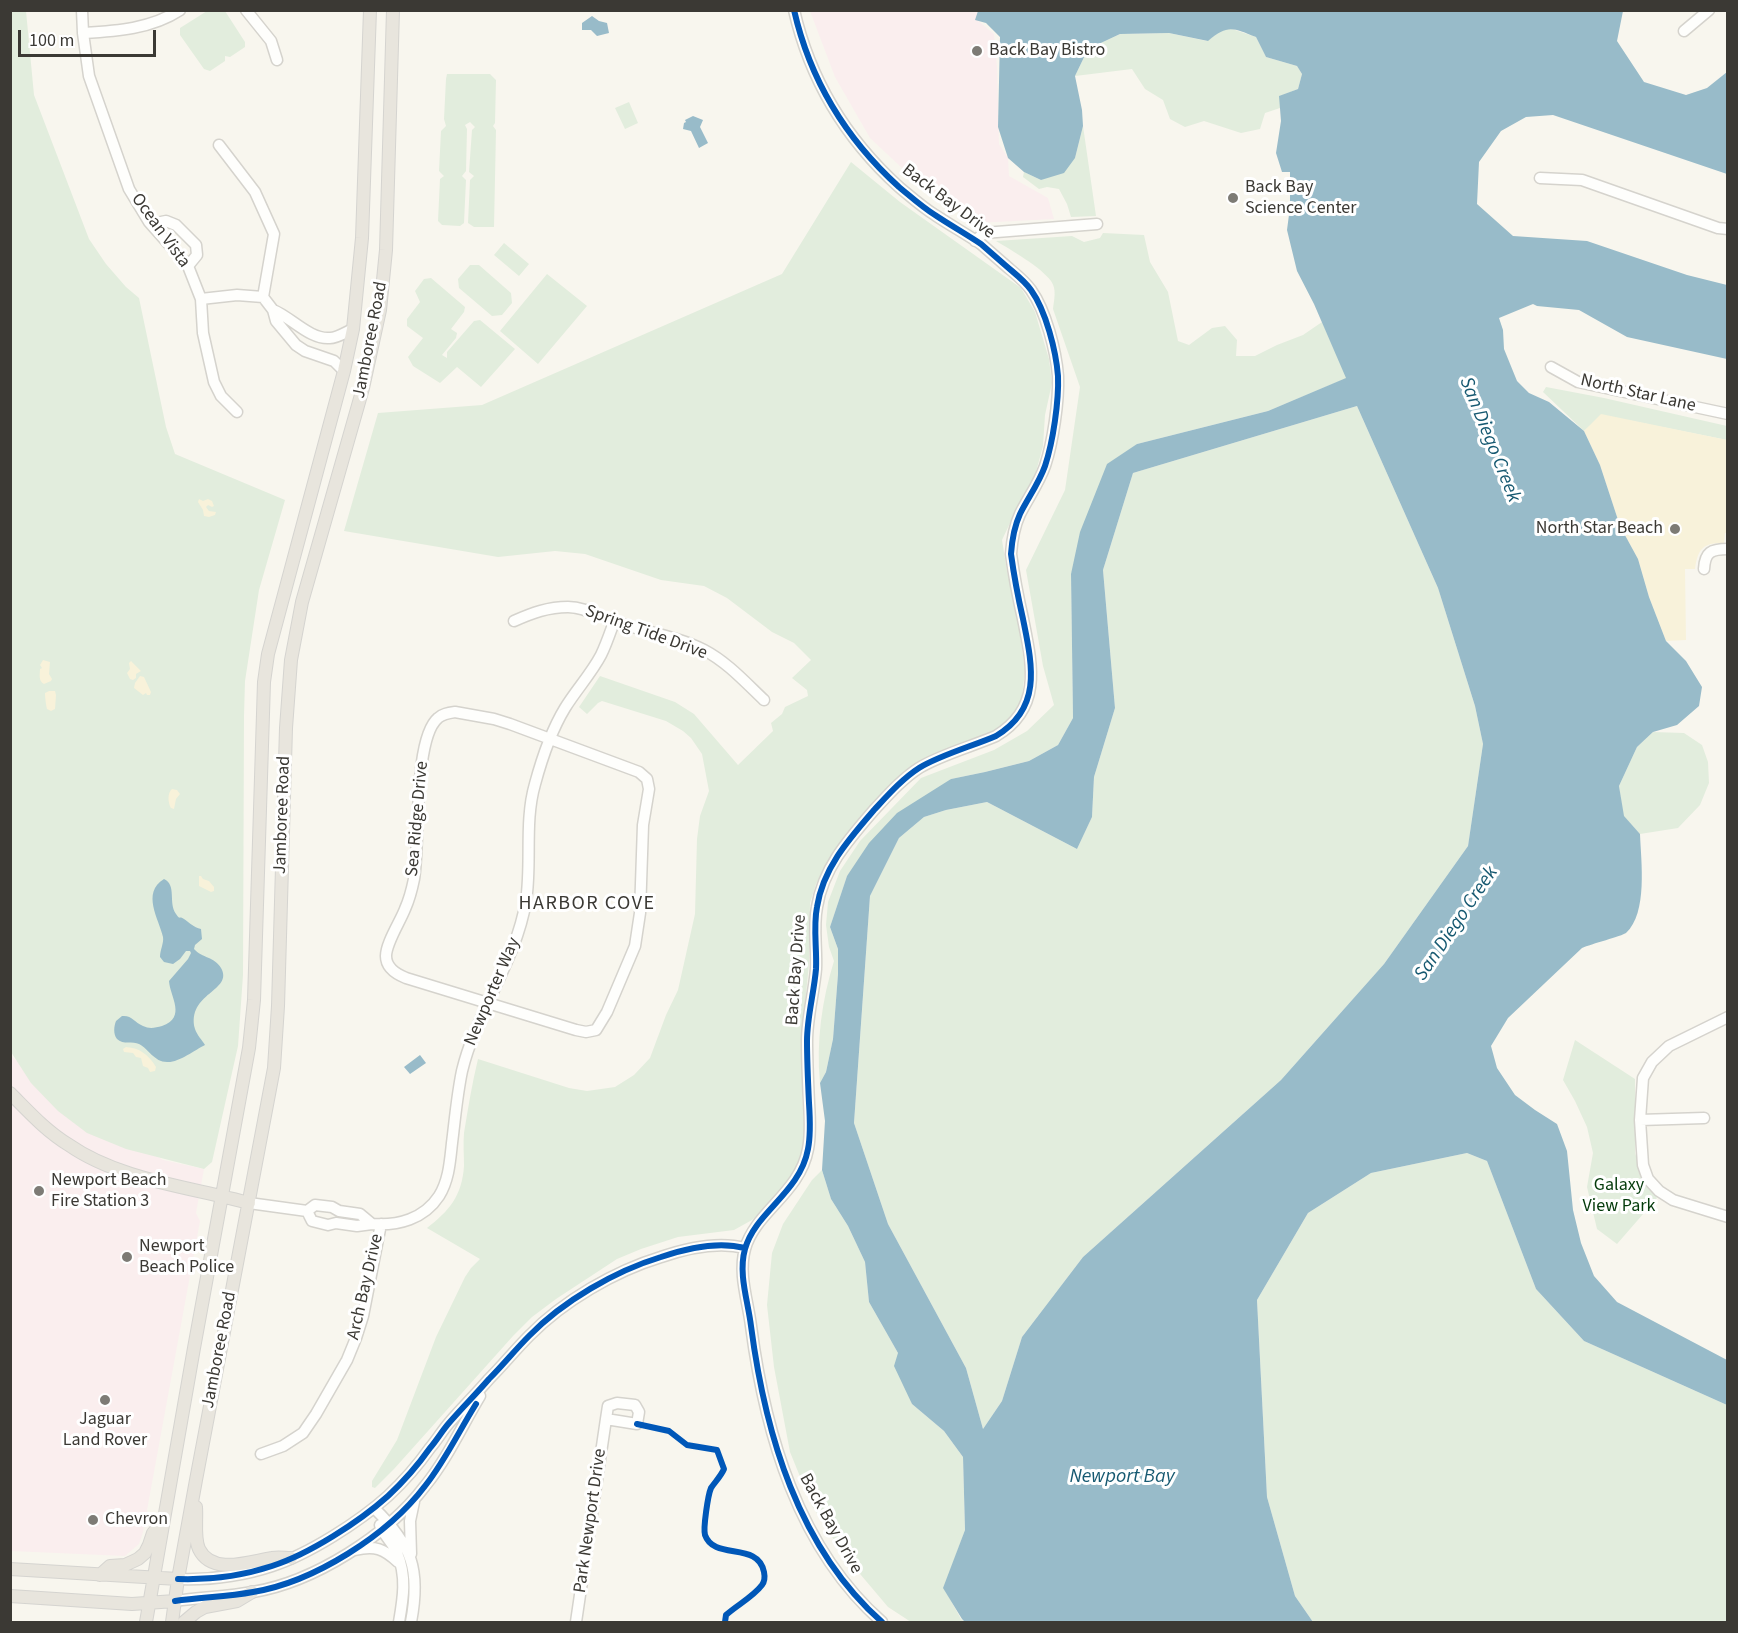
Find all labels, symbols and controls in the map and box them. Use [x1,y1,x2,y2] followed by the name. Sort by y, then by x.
[21,18,159,56] scale bar
[29,28,74,53] text: 100 m
[989,40,1105,62] place label: Back Bay Bistro
[970,44,984,58] marker: Back Bay Bistro
[897,160,999,244] street label: Back Bay Drive
[1245,177,1356,219] place label: Back Bay Science Center
[126,190,194,272] street label: Ocean Vista
[1226,191,1240,205] marker: Back Bay Science Center
[349,280,393,400] street label: Jamboree Road
[1578,370,1698,418] street label: North Star Lane
[1453,374,1525,506] water label: San Diego Creek
[1536,518,1663,540] place label: North Star Beach
[1668,522,1682,536] marker: North Star Beach
[582,601,710,665] street label: Spring Tide Drive
[270,755,296,875] street label: Jamboree Road
[402,760,434,878] street label: Sea Ridge Drive
[1410,862,1504,986] water label: San Diego Creek
[519,893,655,917] district label: HARBOR COVE
[782,914,812,1026] street label: Back Bay Drive
[460,935,526,1049] street label: Newporter Way
[51,1170,167,1212] place label: Newport Beach Fire Station 3
[1583,1175,1655,1218] park label: Galaxy View Park
[32,1184,46,1198] marker: Newport Beach Fire Station 3
[343,1232,389,1342] street label: Arch Bay Drive
[139,1236,234,1278] place label: Newport Beach Police
[120,1250,134,1264] marker: Newport Beach Police
[198,1290,242,1410] street label: Jamboree Road
[98,1393,112,1407] marker: Jaguar Land Rover
[63,1409,147,1452] place label: Jaguar Land Rover
[570,1447,612,1595] street label: Park Newport Drive
[1069,1466,1175,1490] water label: Newport Bay
[794,1470,866,1578] street label: Back Bay Drive
[105,1509,168,1531] place label: Chevron
[86,1513,100,1527] marker: Chevron

